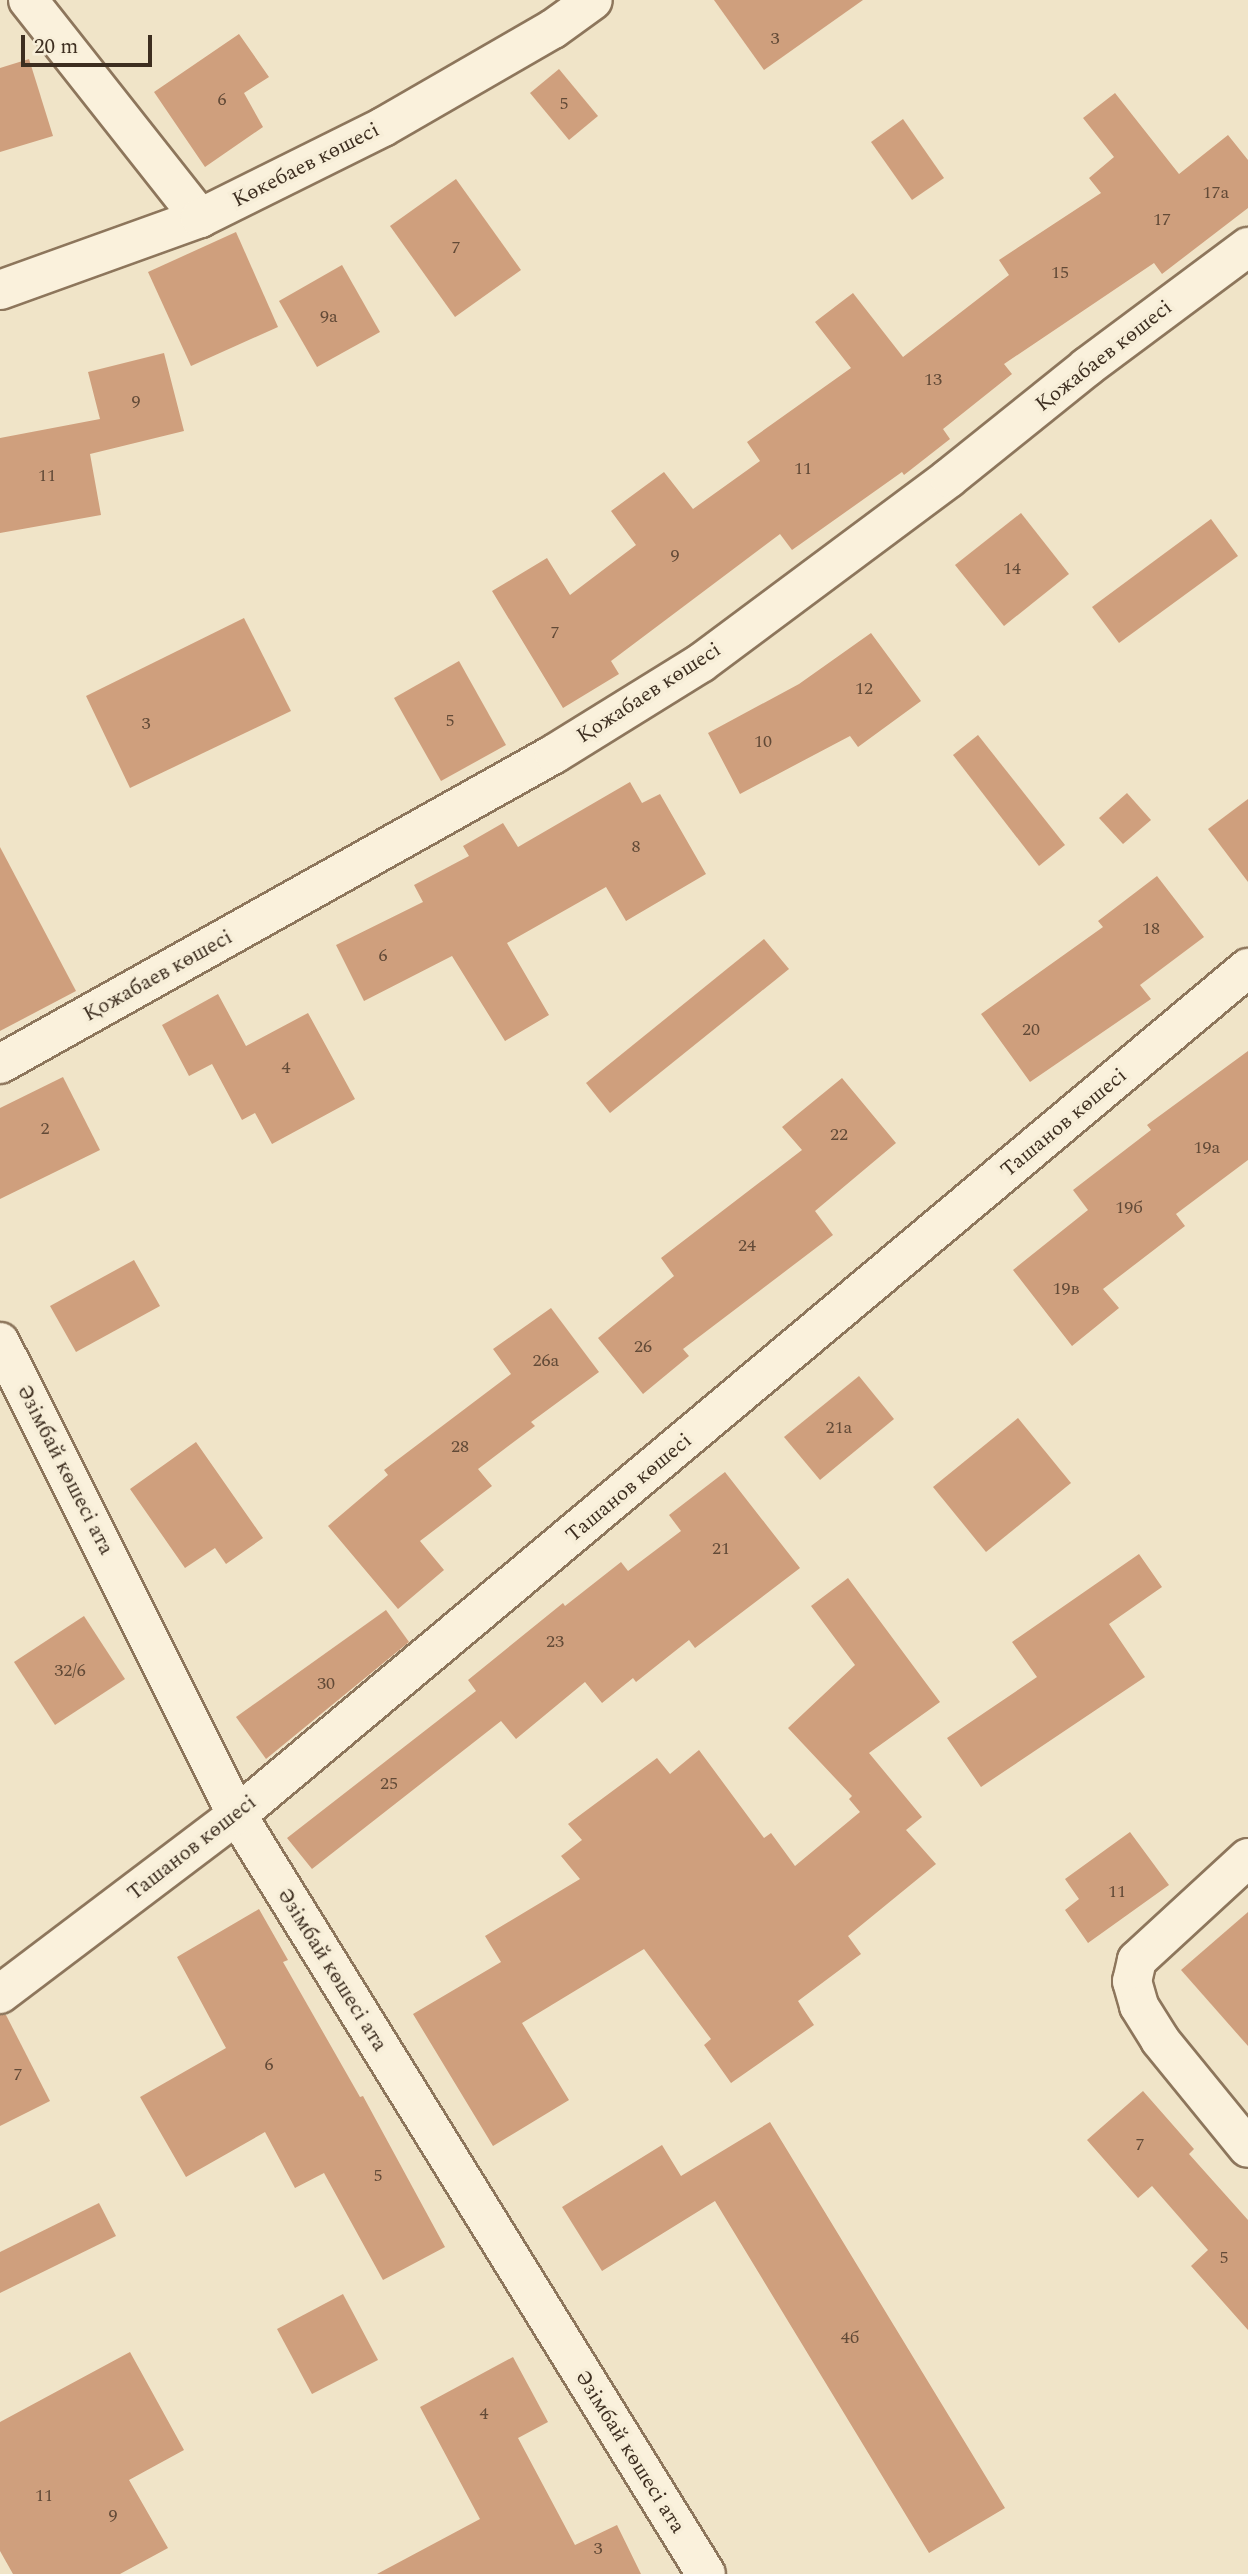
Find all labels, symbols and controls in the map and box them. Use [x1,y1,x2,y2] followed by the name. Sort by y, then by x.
[24,21,156,65] scale bar
[771,28,779,50] house number: 3
[34,31,78,63] text: 20 m
[218,89,226,111] house number: 6
[560,93,568,115] house number: 5
[228,117,384,213] street label: Көкебаев көшесі
[1203,182,1229,204] house number: 17а
[1153,209,1171,231] house number: 17
[452,237,460,259] house number: 7
[1051,262,1069,284] house number: 15
[1031,295,1177,417] street label: Қожабаев көшесі
[320,306,338,328] house number: 9а
[924,369,942,391] house number: 13
[132,391,140,413] house number: 9
[794,458,812,480] house number: 11
[38,465,56,487] house number: 11
[671,545,679,567] house number: 9
[1003,558,1021,580] house number: 14
[551,622,559,644] house number: 7
[572,637,726,749] street label: Қожабаев көшесі
[855,678,873,700] house number: 12
[446,710,454,732] house number: 5
[142,713,150,735] house number: 3
[754,731,772,753] house number: 10
[632,836,640,858] house number: 8
[1142,918,1160,940] house number: 18
[79,925,237,1027] street label: Қожабаев көшесі
[379,945,387,967] house number: 6
[1022,1019,1040,1041] house number: 20
[282,1057,290,1079] house number: 4
[996,1063,1132,1183] street label: Ташанов көшесі
[41,1118,49,1140] house number: 2
[830,1124,848,1146] house number: 22
[1194,1137,1220,1159] house number: 19а
[1115,1197,1143,1219] house number: 19б
[738,1235,756,1257] house number: 24
[1053,1278,1079,1300] house number: 19в
[634,1336,652,1358] house number: 26
[533,1350,559,1372] house number: 26а
[11,1381,119,1559] street label: Әзімбай көшесі ата
[826,1417,852,1439] house number: 21а
[561,1428,697,1548] street label: Ташанов көшесі
[451,1436,469,1458] house number: 28
[712,1538,730,1560] house number: 21
[546,1631,564,1653] house number: 23
[54,1660,86,1682] house number: 32/6
[317,1673,335,1695] house number: 30
[380,1773,398,1795] house number: 25
[123,1790,261,1906] street label: Ташанов көшесі
[1108,1881,1126,1903] house number: 11
[272,1884,392,2056] street label: Әзімбай көшесі ата
[265,2054,273,2076] house number: 6
[14,2064,22,2086] house number: 7
[1136,2134,1144,2156] house number: 7
[374,2165,382,2187] house number: 5
[1220,2247,1228,2269] house number: 5
[841,2327,859,2349] house number: 4б
[570,2366,690,2538] street label: Әзімбай көшесі ата
[480,2403,488,2425] house number: 4
[35,2485,53,2507] house number: 11
[109,2505,117,2527] house number: 9
[594,2538,602,2560] house number: 3

